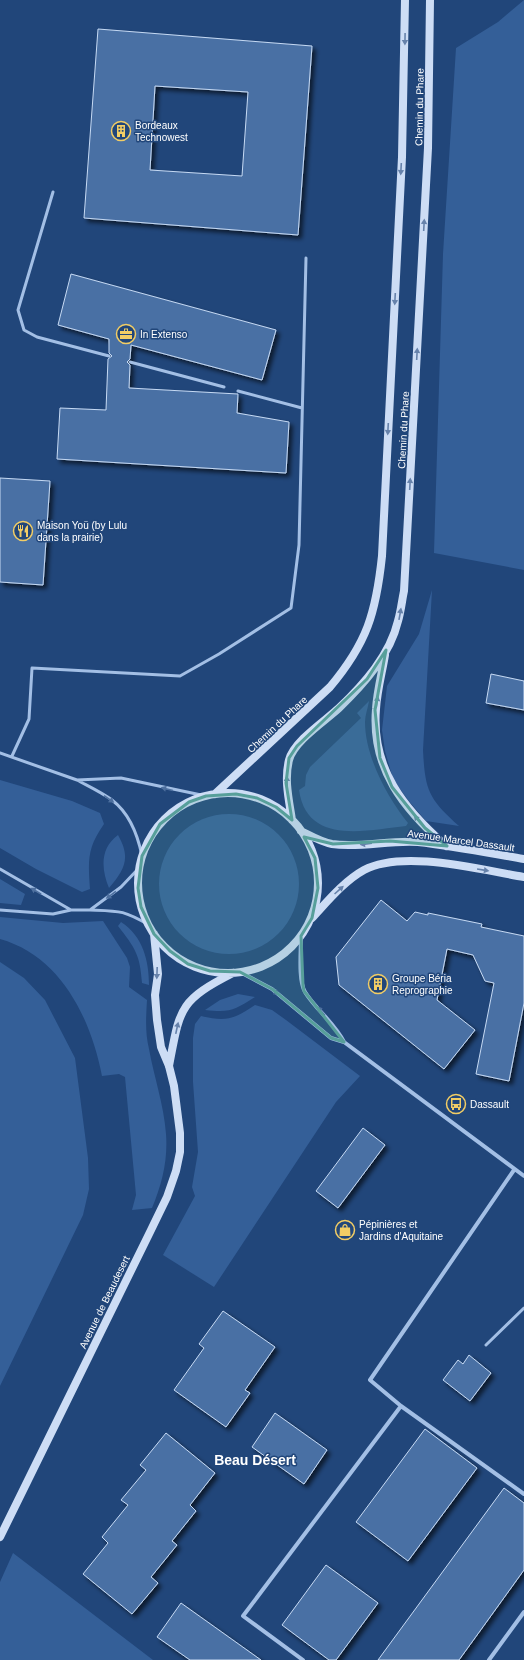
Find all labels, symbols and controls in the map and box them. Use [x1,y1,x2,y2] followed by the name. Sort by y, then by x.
[401,33,408,45] one-way arrow
[413,68,426,146] street label: Chemin du Phare
[110,120,132,142] building icon: Bordeaux Technowest
[135,120,188,143] place label: Bordeaux Technowest
[398,163,405,175] one-way arrow
[421,219,428,231] one-way arrow
[391,293,398,305] one-way arrow
[115,323,137,345] office icon: In Extenso
[140,329,188,340] place label: In Extenso
[414,348,421,360] one-way arrow
[396,390,411,469] street label: Chemin du Phare
[385,423,392,435] one-way arrow
[407,478,414,490] one-way arrow
[12,520,34,542] restaurant icon: Maison Yoü (by Lulu dans la prairie)
[37,520,127,543] place label: Maison Yoü (by Lulu dans la prairie)
[397,608,403,620] one-way arrow
[245,694,310,755] street label: Chemin du Phare
[374,696,380,708] one-way arrow
[284,775,290,788] one-way arrow
[161,785,174,791] one-way arrow
[104,795,114,803] one-way arrow
[414,814,423,825] one-way arrow
[407,828,515,854] street label: Avenue Marcel Dassault
[360,841,372,847] one-way arrow
[477,867,489,873] one-way arrow
[334,886,345,895] one-way arrow
[30,888,42,895] one-way arrow
[106,891,117,899] one-way arrow
[154,967,161,979] one-way arrow
[367,973,389,995] building icon: Groupe Béria Reprographie
[392,973,453,996] place label: Groupe Béria Reprographie
[268,987,279,996] one-way arrow
[316,1005,325,1016] one-way arrow
[174,1022,180,1034] one-way arrow
[445,1093,467,1115] bus stop icon: Dassault
[470,1099,509,1110] place label: Dassault
[334,1219,356,1241] shop icon: Pépinières et Jardins d'Aquitaine
[359,1219,444,1242] place label: Pépinières et Jardins d'Aquitaine
[77,1254,132,1350] street label: Avenue de Beaudesert
[214,1452,296,1468] district label: Beau Désert

